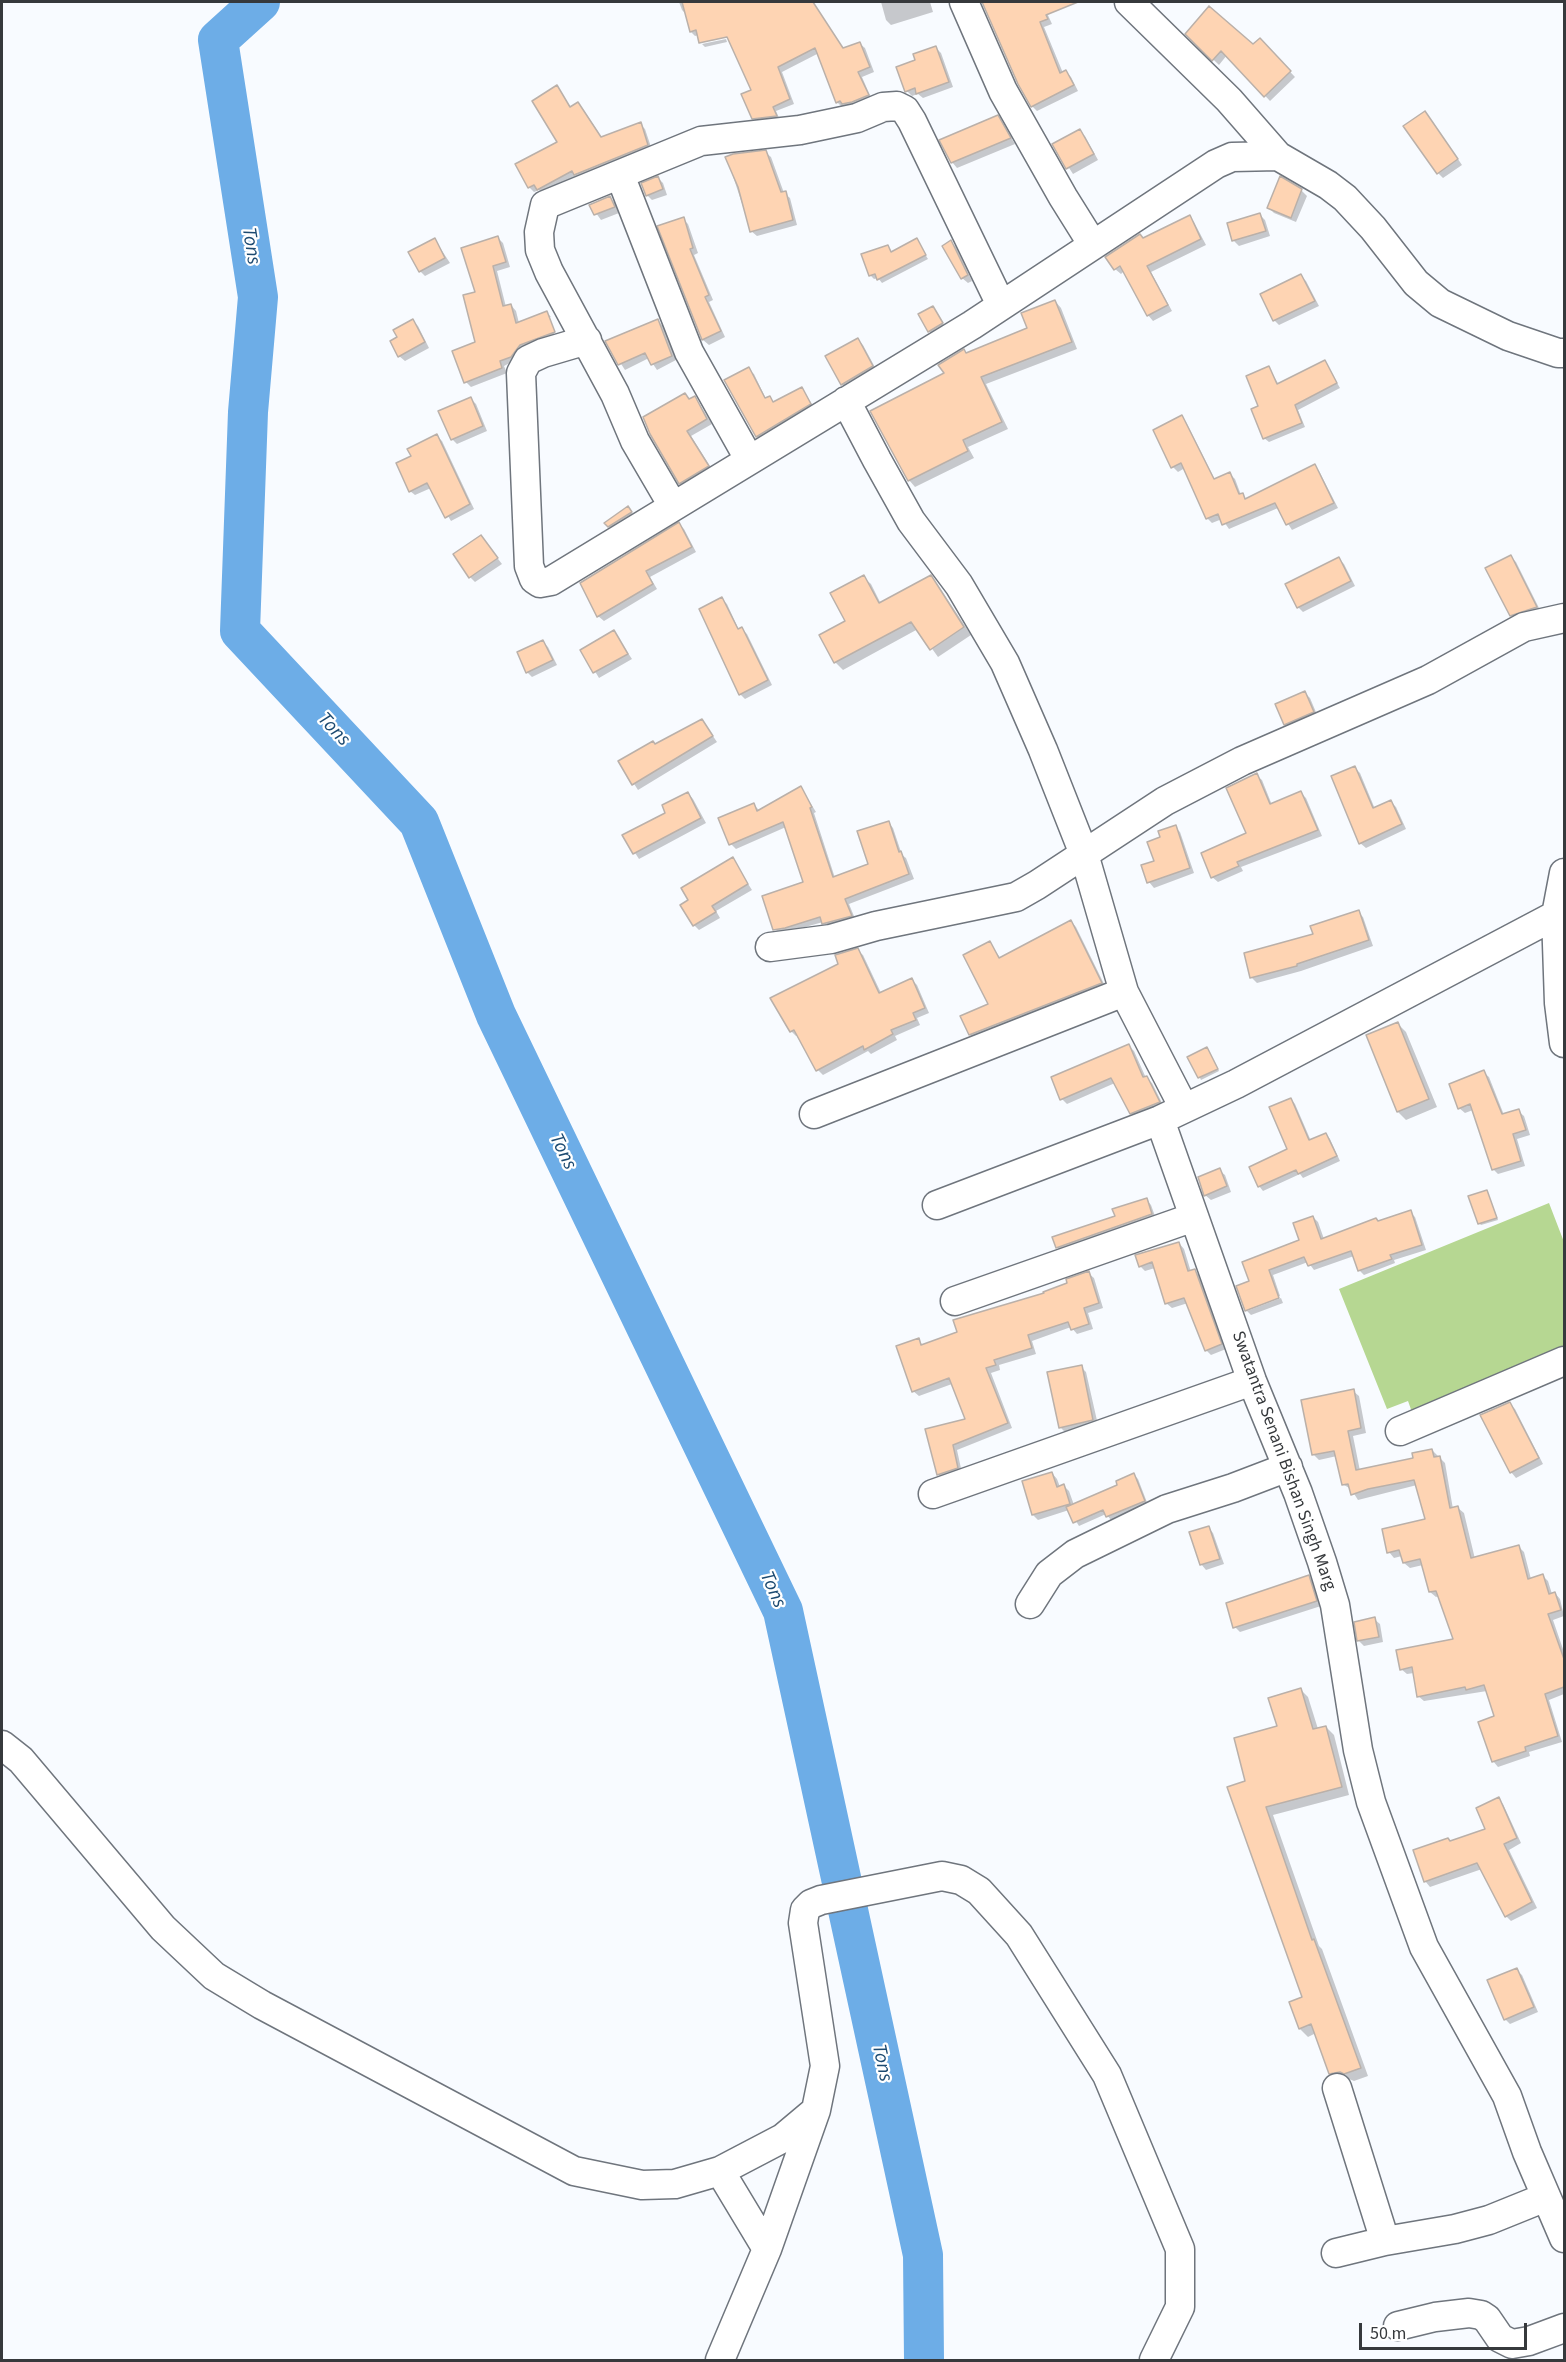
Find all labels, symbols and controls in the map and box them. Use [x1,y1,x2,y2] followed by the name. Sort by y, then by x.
[235,226,265,266] water label: Tons
[311,708,355,752] water label: Tons
[543,1130,581,1174] water label: Tons
[1226,1328,1340,1594] street label: Swatantra Senani Bishan Singh Marg
[753,1568,791,1612] water label: Tons
[865,2042,897,2084] water label: Tons
[1362,2311,1530,2349] scale bar
[1370,2321,1406,2346] text: 50 m

